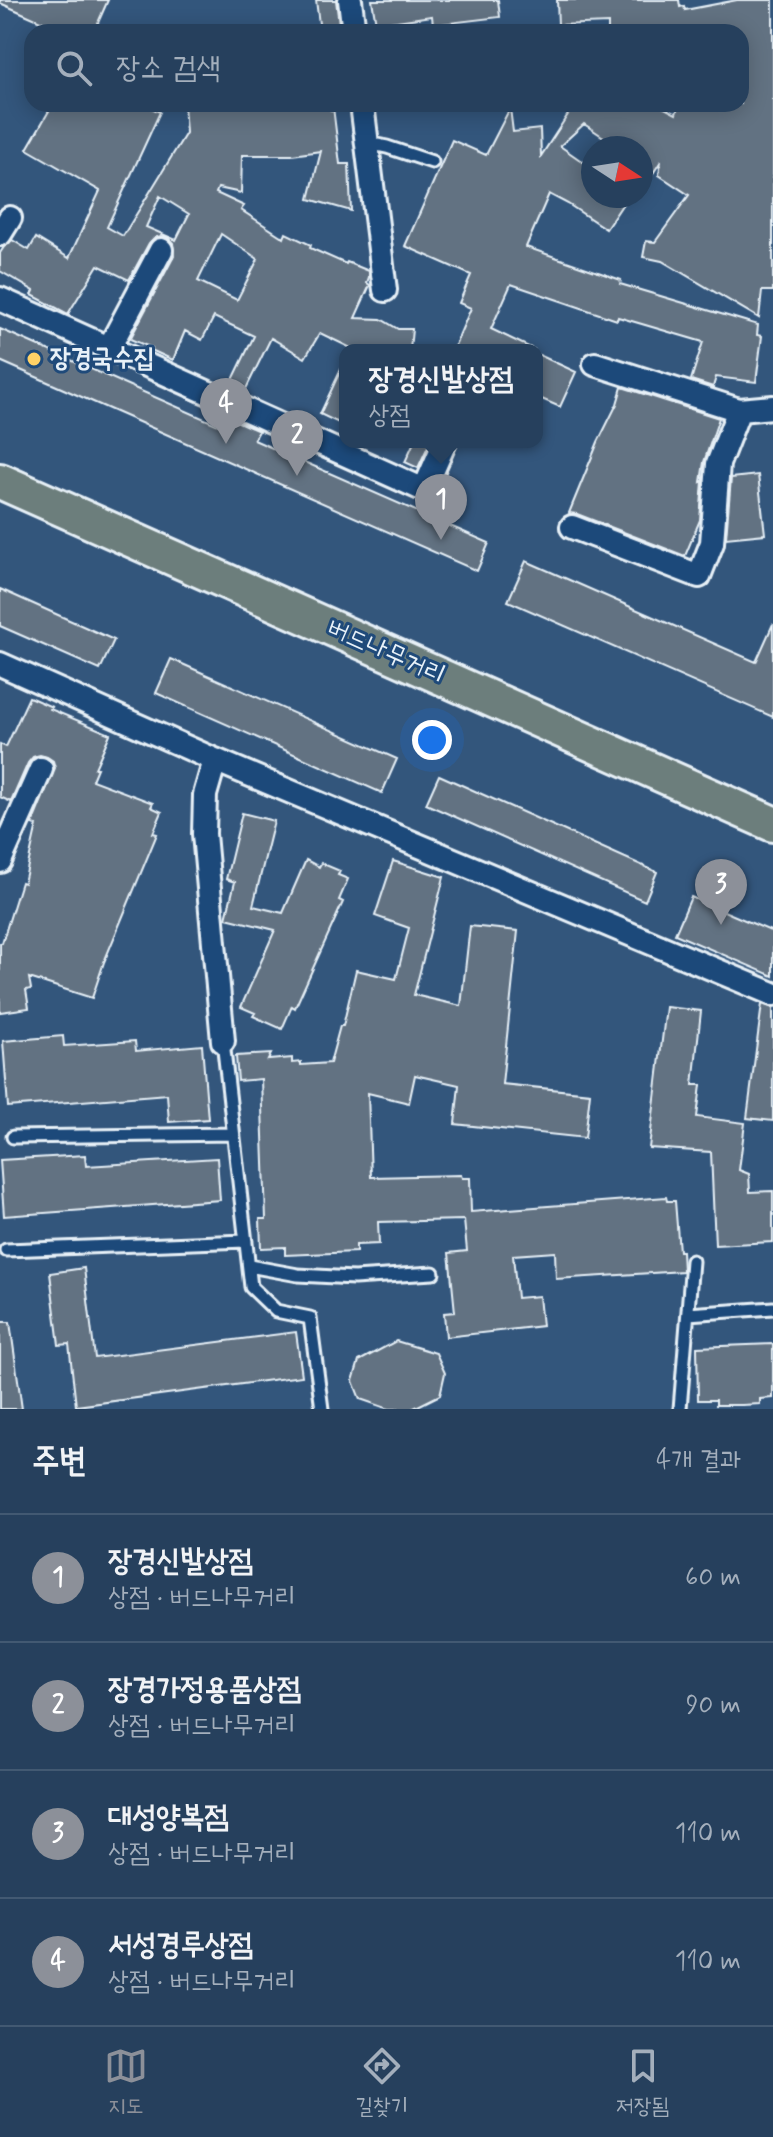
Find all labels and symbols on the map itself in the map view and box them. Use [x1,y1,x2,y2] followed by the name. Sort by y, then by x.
[581,136,653,208] north arrow
[50,342,155,376] place label: 장경국수집
[25,350,43,368] marker: 장경국수집
[200,378,252,444] pin: 4
[271,410,323,476] pin: 2
[415,474,467,540] pin: 1
[322,611,450,693] street label: 버드나무거리
[412,720,452,760] your location
[695,859,747,925] pin: 3

